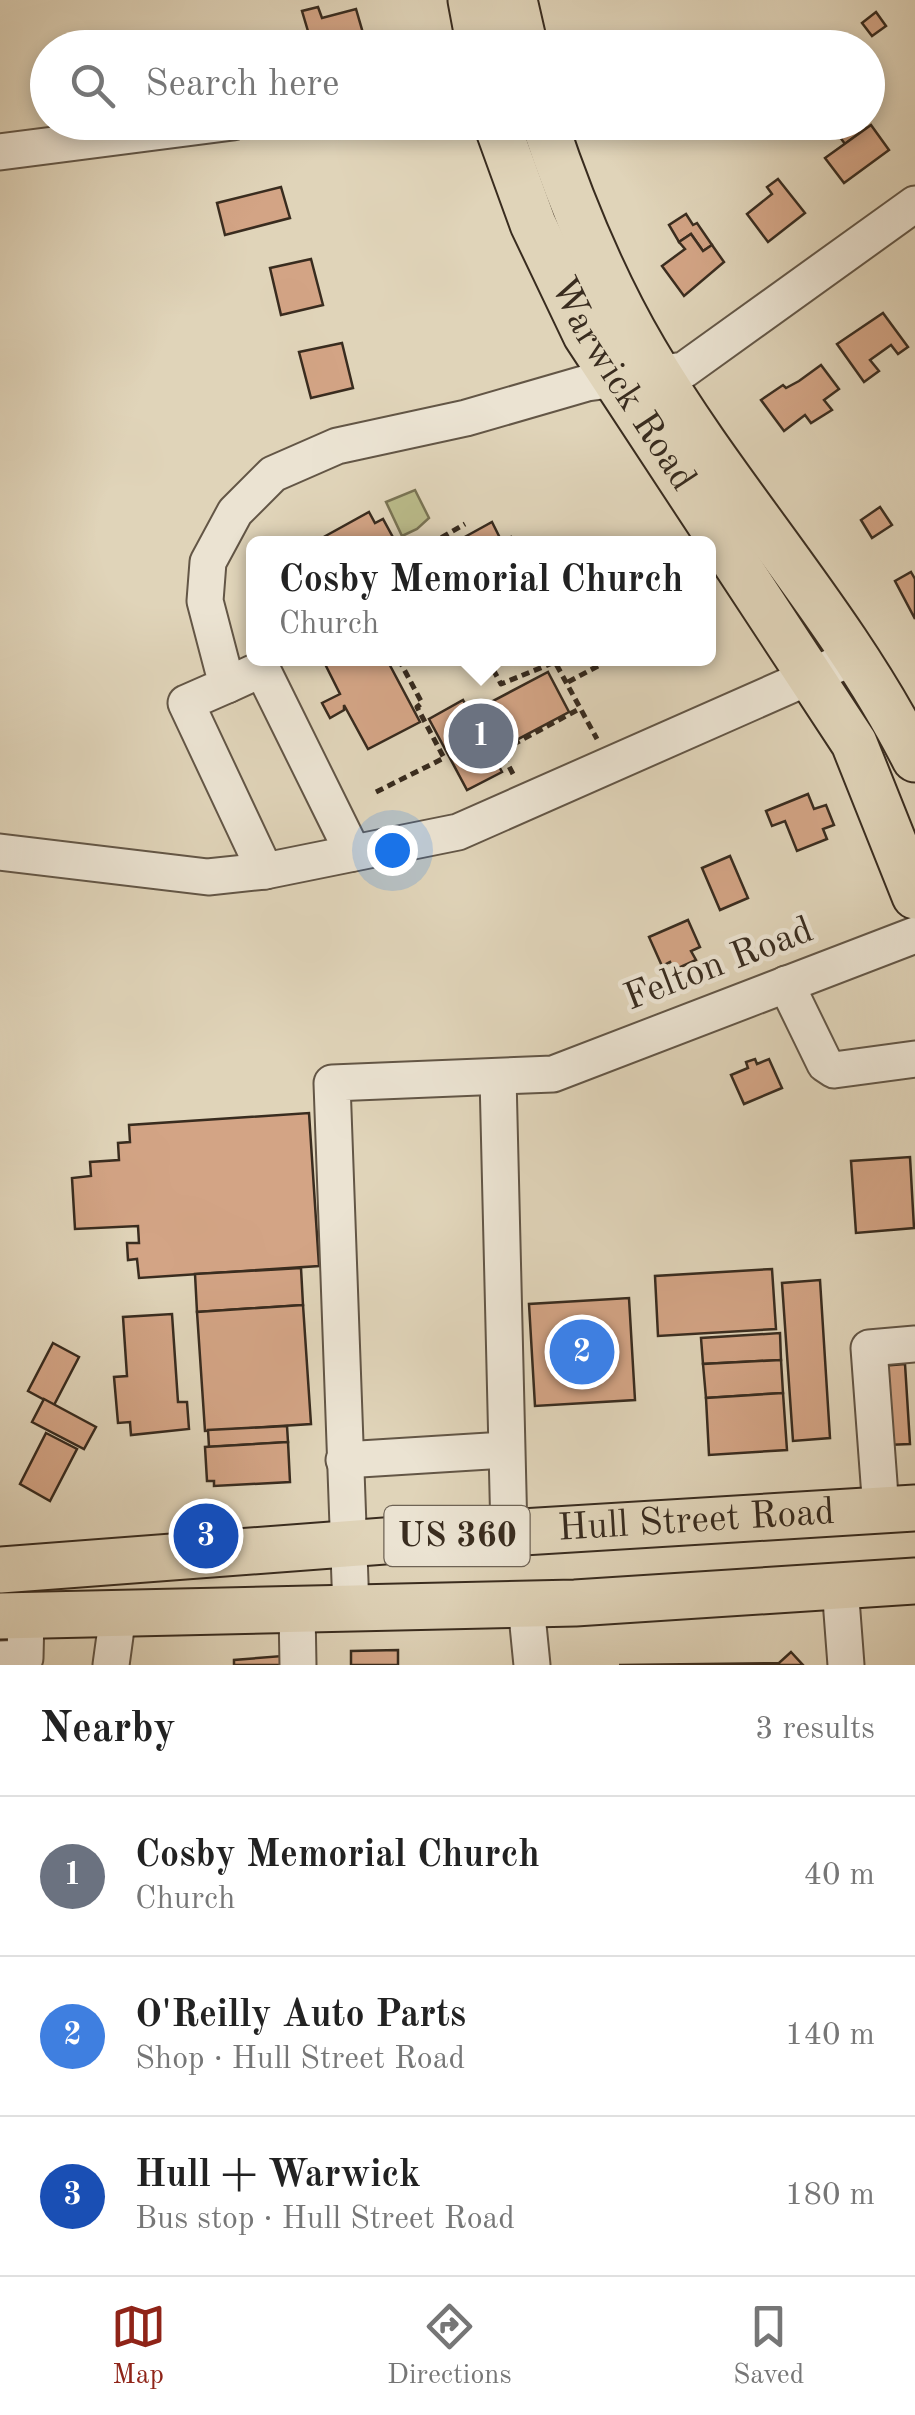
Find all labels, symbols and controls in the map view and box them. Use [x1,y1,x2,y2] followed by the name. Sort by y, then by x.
[30,30,885,140] search box
[65,58,120,113] icon: search
[145,66,340,104] text: Search here
[542,272,702,498] street label: Warwick Road
[246,536,716,666] popup
[279,562,683,600] text: Cosby Memorial Church
[279,609,379,641] text: Church
[448,698,514,774] pin: 1
[367,825,418,876] your location
[619,912,819,1018] street label: Felton Road
[550,1314,614,1390] pin: 2
[557,1494,836,1549] street label: Hull Street Road
[174,1498,238,1574] pin: 3
[384,1506,530,1566] road number: US 360
[40,1709,176,1751] text: Nearby
[755,1714,875,1746] text: 3 results
[135,1837,540,1875] text: Cosby Memorial Church
[63,1860,82,1892] text: 1
[804,1860,875,1892] text: 40 m
[135,1884,235,1916] text: Church
[135,1997,466,2035] text: O'Reilly Auto Parts
[63,2020,82,2052] text: 2
[785,2020,875,2052] text: 140 m
[135,2044,465,2076] text: Shop · Hull Street Road
[135,2157,420,2195] text: Hull + Warwick
[63,2180,82,2212] text: 3
[785,2180,875,2212] text: 180 m
[135,2204,515,2236] text: Bus stop · Hull Street Road
[111,2299,166,2394] tab: Map
[387,2299,512,2394] tab: Directions
[733,2299,804,2394] tab: Saved

